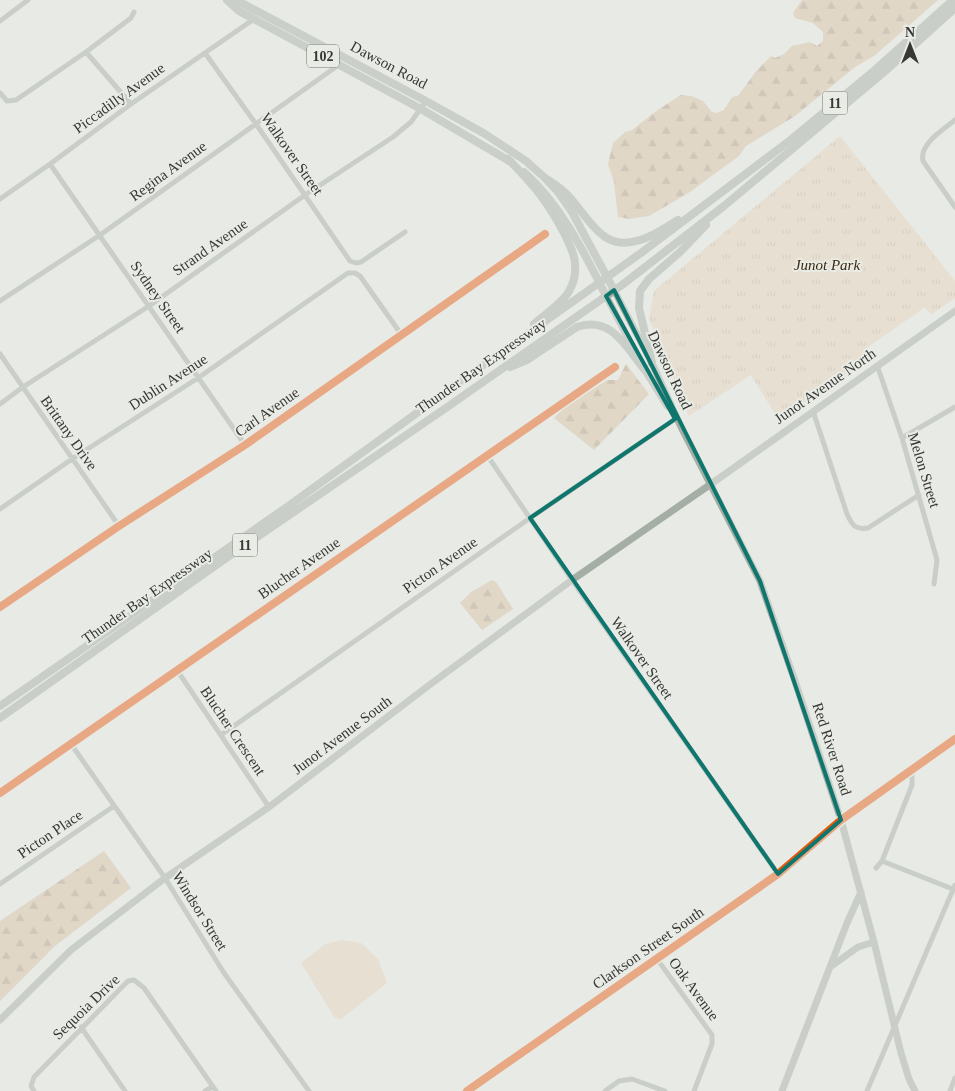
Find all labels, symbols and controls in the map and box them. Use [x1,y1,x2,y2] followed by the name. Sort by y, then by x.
[885,20,935,70] north arrow
[905,25,915,40] text: N
[348,38,431,92] street label: Dawson Road
[307,44,339,68] road number: 102
[70,59,168,136] street label: Piccadilly Avenue
[822,92,848,115] road number: 11
[258,110,327,199] street label: Walkover Street
[127,138,210,204] street label: Regina Avenue
[170,215,251,279] street label: Strand Avenue
[794,257,860,273] park label: Junot Park
[127,258,189,337] street label: Sydney Street
[413,315,549,417] street label: Thunder Bay Expressway
[645,328,695,412] street label: Dawson Road
[771,345,879,427] street label: Junot Avenue North
[126,351,210,413] street label: Dublin Avenue
[232,384,302,440] street label: Carl Avenue
[37,393,101,474] street label: Brittany Drive
[905,430,943,510] street label: Melon Street
[400,533,480,596] street label: Picton Avenue
[232,534,258,556] road number: 11
[255,534,343,602] street label: Blucher Avenue
[79,545,215,647] street label: Thunder Bay Expressway
[608,614,677,703] street label: Walkover Street
[197,684,269,779] street label: Blucher Crescent
[289,692,395,777] street label: Junot Avenue South
[809,701,855,798] street label: Red River Road
[15,806,86,861] street label: Picton Place
[169,869,231,954] street label: Windsor Street
[589,903,707,992] street label: Clarkson Street South
[666,955,722,1024] street label: Oak Avenue
[49,971,123,1043] street label: Sequoia Drive

